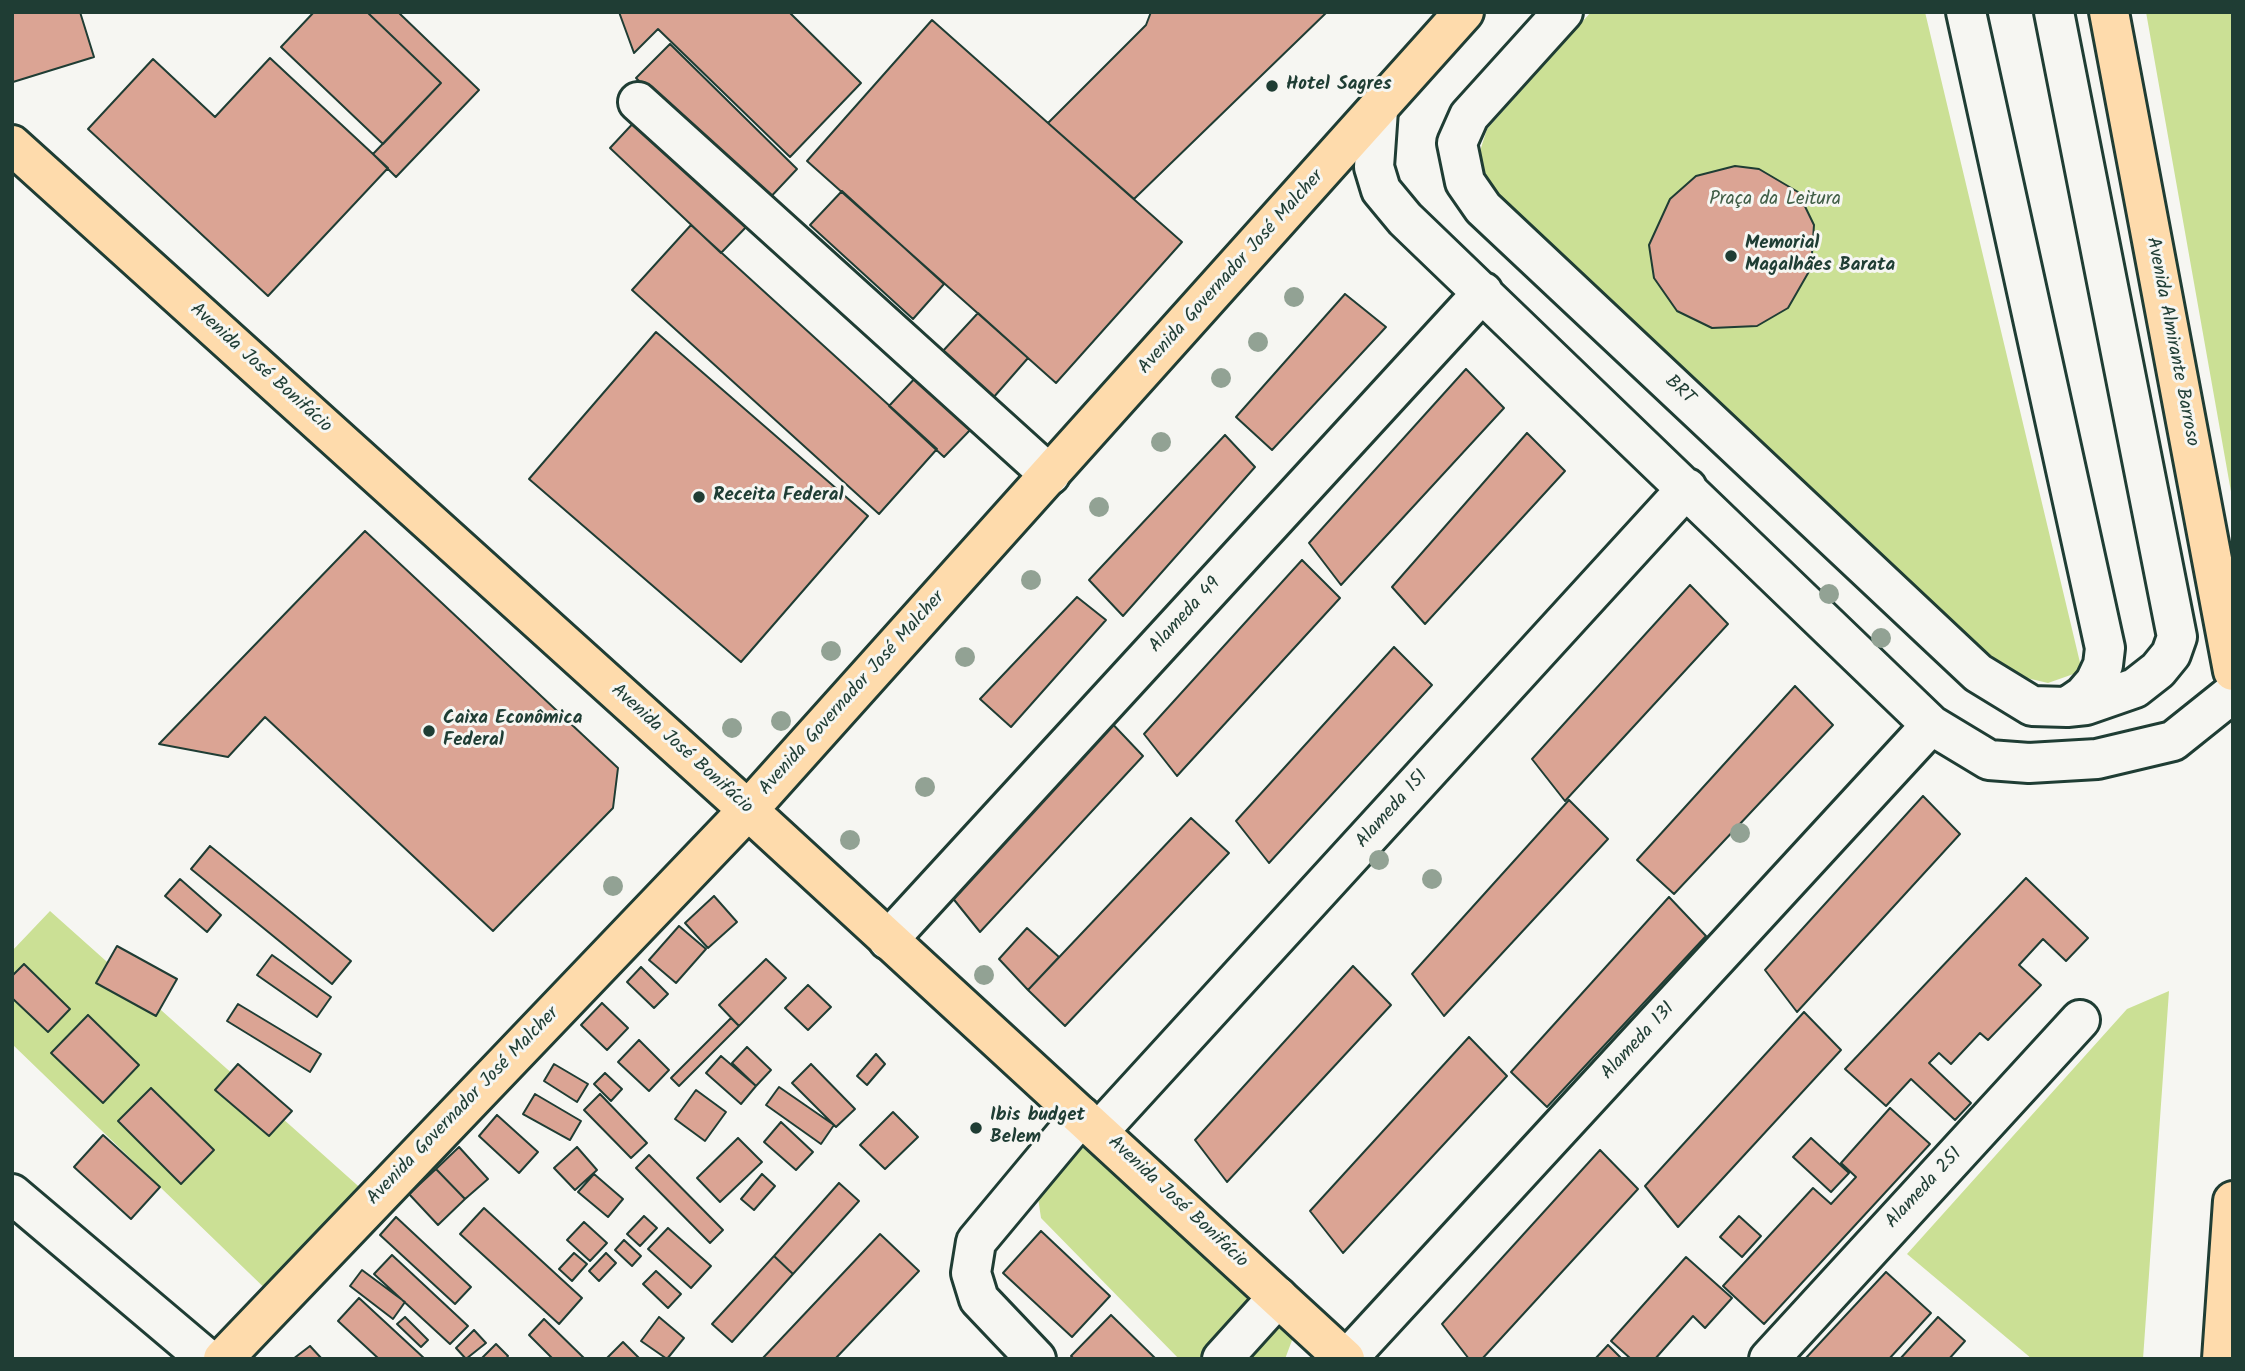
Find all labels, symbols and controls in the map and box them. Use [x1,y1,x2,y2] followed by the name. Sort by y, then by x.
[1286,75,1392,97] place label: Hotel Sagres
[1264,78,1280,94] marker: Hotel Sagres
[1134,166,1330,380] street label: Avenida Governador José Malcher
[1709,190,1841,212] park label: Praça da Leitura
[1745,234,1895,278] place label: Memorial Magalhães Barata
[2140,236,2202,448] street label: Avenida Almirante Barroso
[1723,248,1739,264] marker: Memorial Magalhães Barata
[184,299,336,439] street label: Avenida José Bonifácio
[1659,371,1699,411] street label: BRT
[713,486,843,508] place label: Receita Federal
[691,489,707,505] marker: Receita Federal
[1145,574,1227,658] street label: Alameda 49
[755,587,951,801] street label: Avenida Governador José Malcher
[605,680,757,820] street label: Avenida José Bonifácio
[443,709,582,753] place label: Caixa Econômica Federal
[421,723,437,739] marker: Caixa Econômica Federal
[1352,766,1434,854] street label: Alameda 151
[1597,999,1681,1085] street label: Alameda 131
[363,1003,565,1211] street label: Avenida Governador José Malcher
[990,1106,1085,1150] place label: Ibis budget Belem
[968,1120,984,1136] marker: Ibis budget Belem
[1102,1132,1252,1274] street label: Avenida José Bonifácio
[1882,1144,1968,1234] street label: Alameda 251

